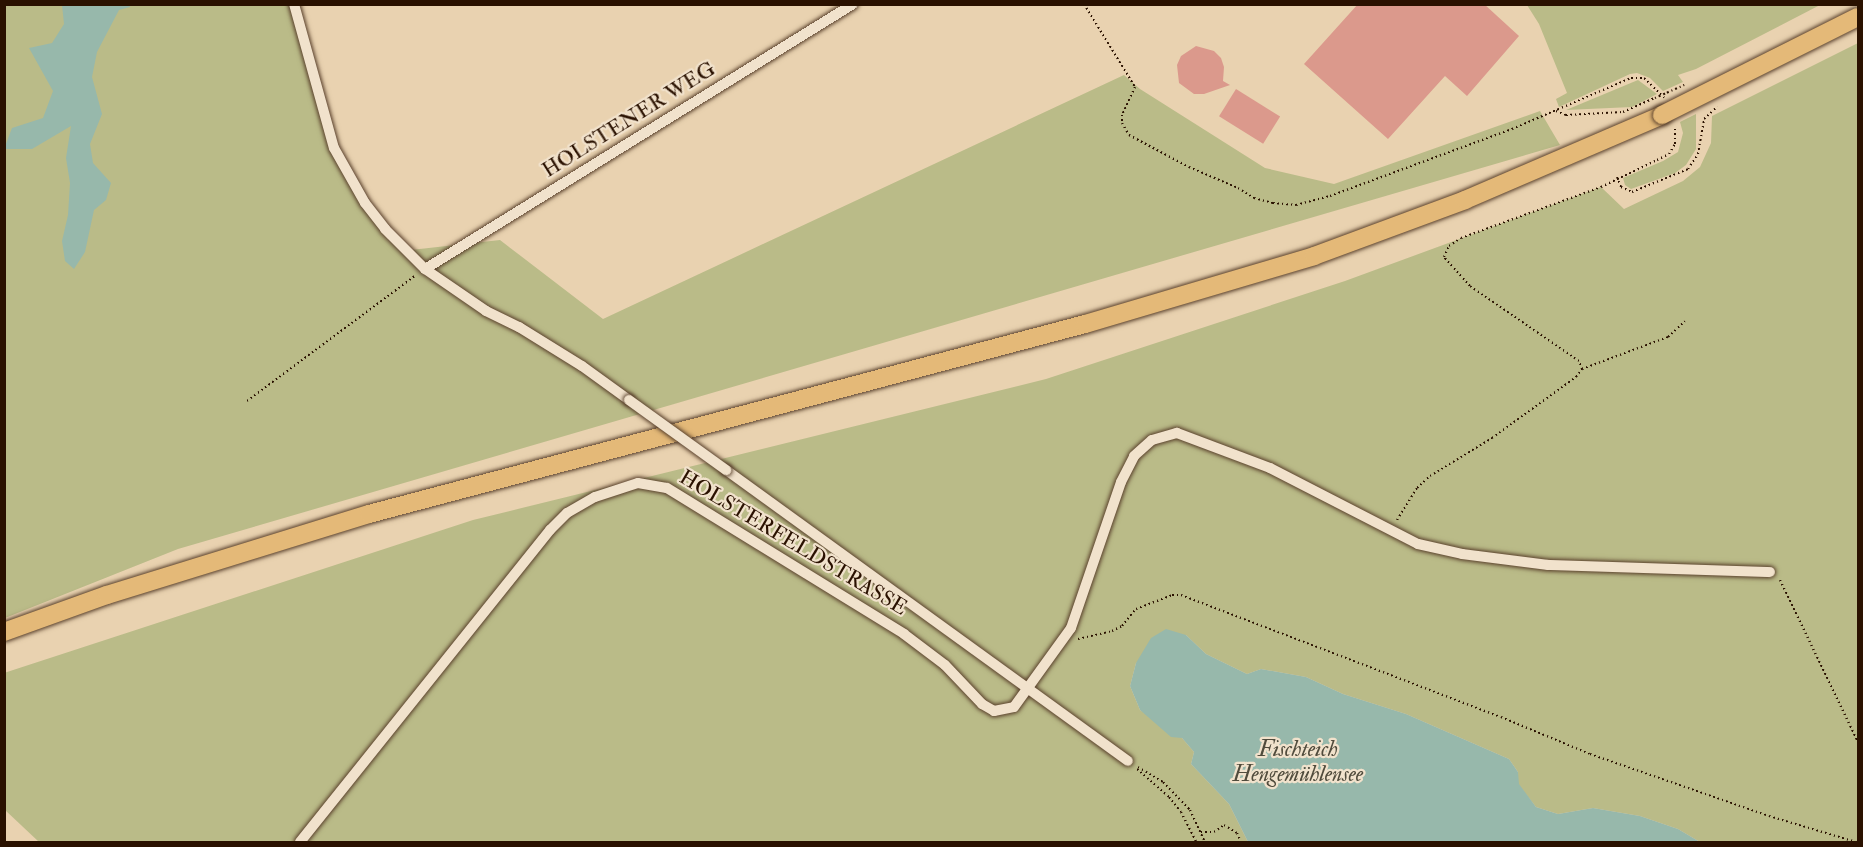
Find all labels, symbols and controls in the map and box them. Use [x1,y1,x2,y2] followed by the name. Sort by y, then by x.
[538,57,720,183] street label: HOLSTENER WEG
[674,465,912,621] street label: HOLSTERFELDSTRASSE
[1233,736,1363,788] water label: Fischteich Hengemühlensee

